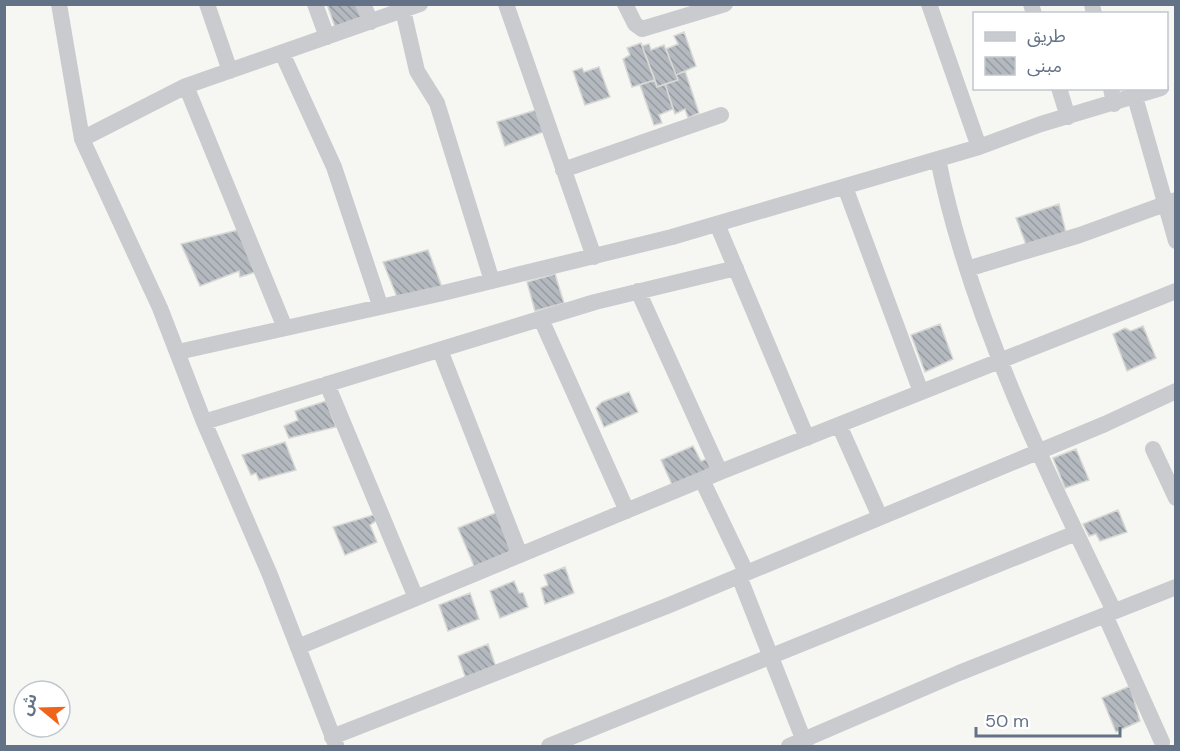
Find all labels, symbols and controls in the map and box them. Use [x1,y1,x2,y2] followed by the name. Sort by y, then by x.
[973,12,1168,90] legend
[1027,24,1066,48] text: طريق
[1027,54,1062,78] text: مبنى
[12,679,72,739] north arrow
[15,690,42,718] text: ش
[976,700,1120,738] scale bar
[985,709,1029,733] text: 50 m

